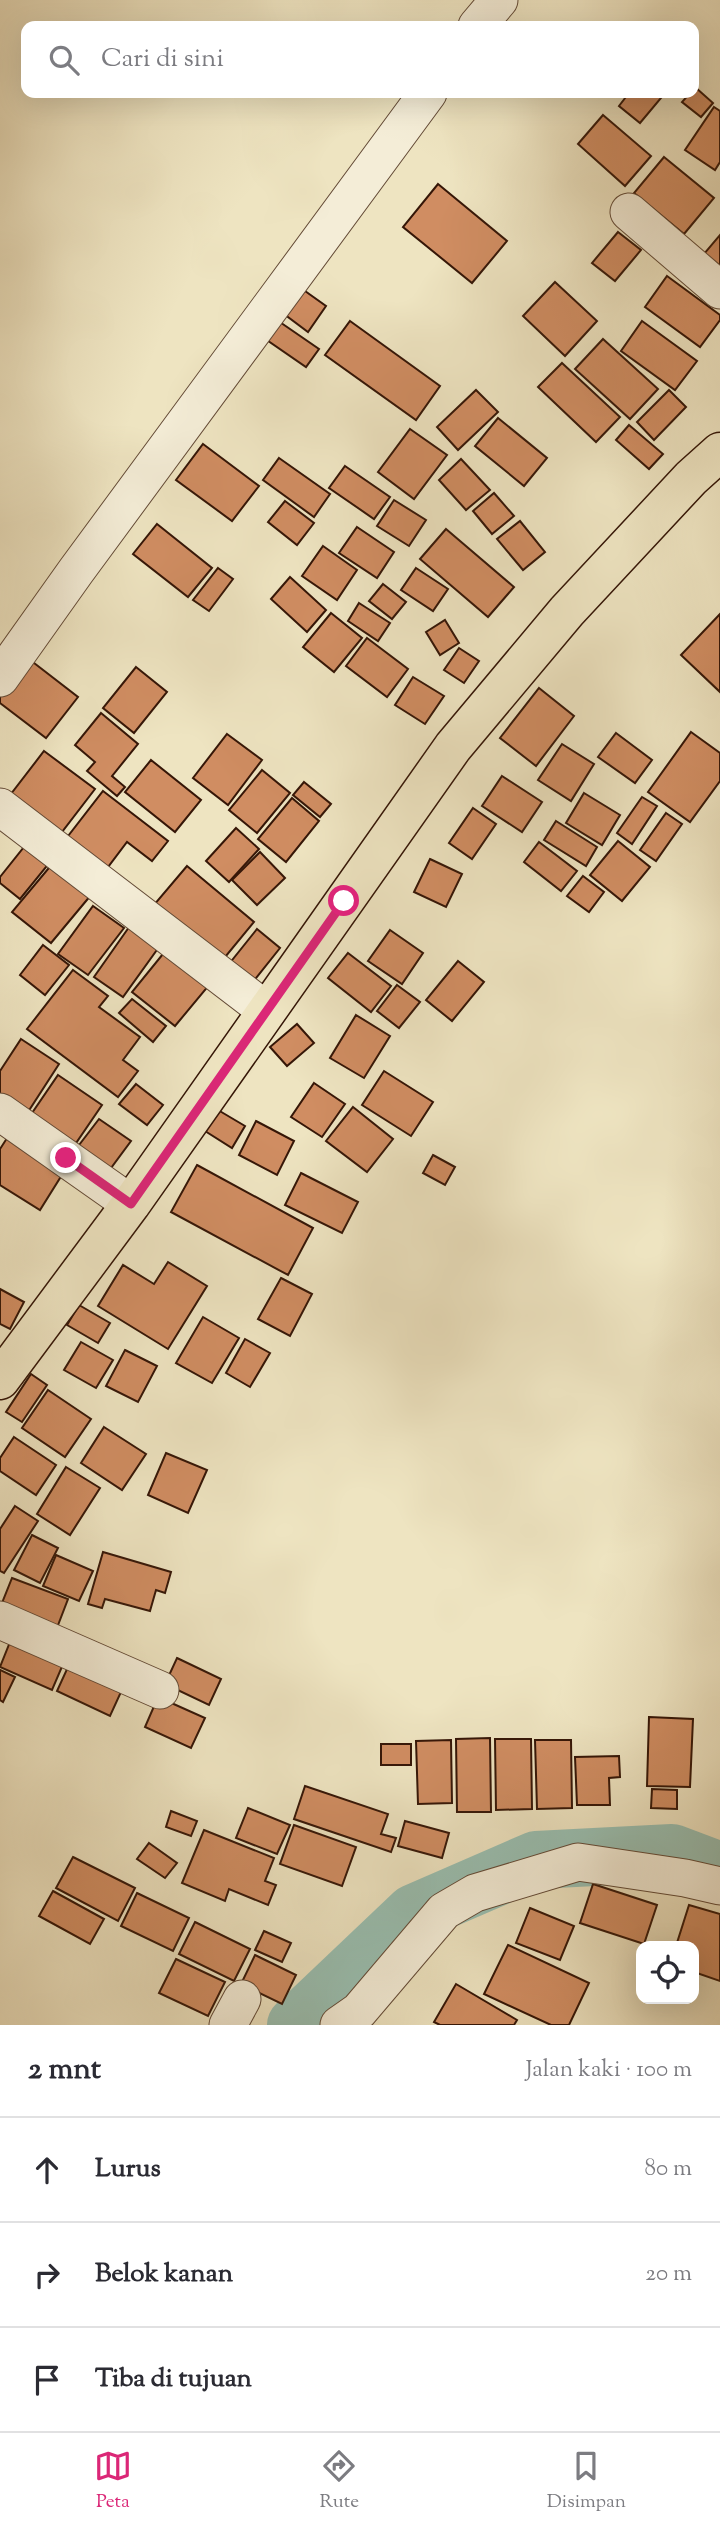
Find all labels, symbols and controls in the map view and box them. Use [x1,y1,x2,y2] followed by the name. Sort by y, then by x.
[21,21,699,98] search box
[45,41,83,79] icon: search
[101,41,224,78] text: Cari di sini
[328,885,359,916] route start
[50,1142,81,1173] route end
[636,1941,699,2004] map controls
[636,1941,699,2004] button: locate
[28,2049,101,2092] text: 2 mnt
[526,2054,692,2087] text: Jalan kaki · 100 m
[28,2151,66,2189] icon: ahead
[95,2151,161,2188] text: Lurus
[644,2153,692,2186] text: 80 m
[28,2256,66,2294] icon: right
[95,2256,233,2293] text: Belok kanan
[645,2258,692,2291] text: 20 m
[28,2361,66,2399] icon: arrive
[95,2361,252,2398] text: Tiba di tujuan
[94,2447,132,2516] tab: Peta
[320,2447,359,2516] tab: Rute
[547,2447,626,2516] tab: Disimpan

